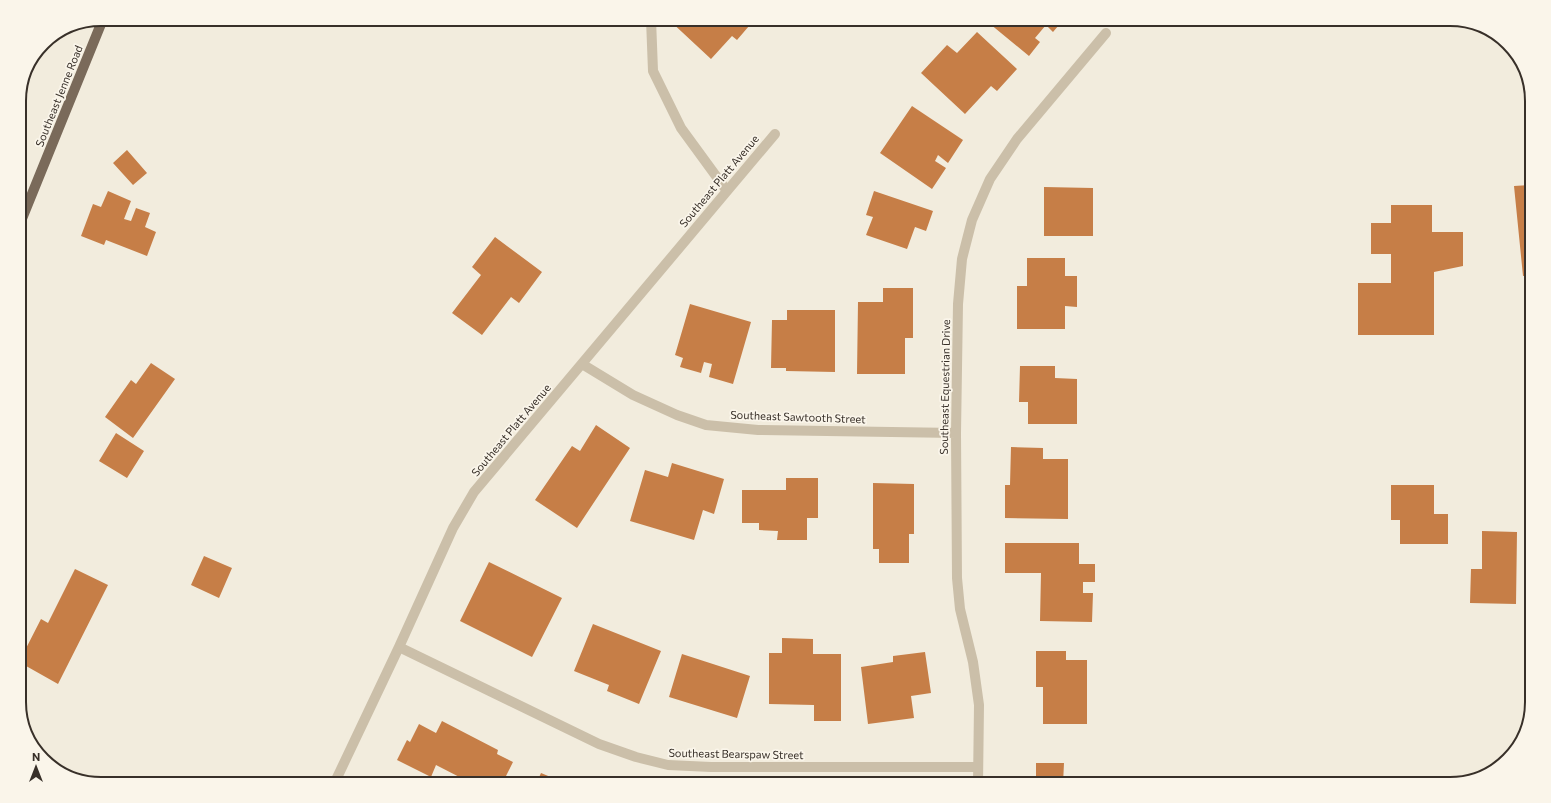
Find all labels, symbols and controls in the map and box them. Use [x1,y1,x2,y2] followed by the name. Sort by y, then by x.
[32,43,86,149] street label: Southeast Jenne Road
[676,132,761,229] street label: Southeast Platt Avenue
[937,319,952,455] street label: Southeast Equestrian Drive
[468,381,553,478] street label: Southeast Platt Avenue
[730,408,866,425] street label: Southeast Sawtooth Street
[668,746,804,761] street label: Southeast Bearspaw Street
[16,747,56,787] north arrow
[32,750,40,763] text: N

